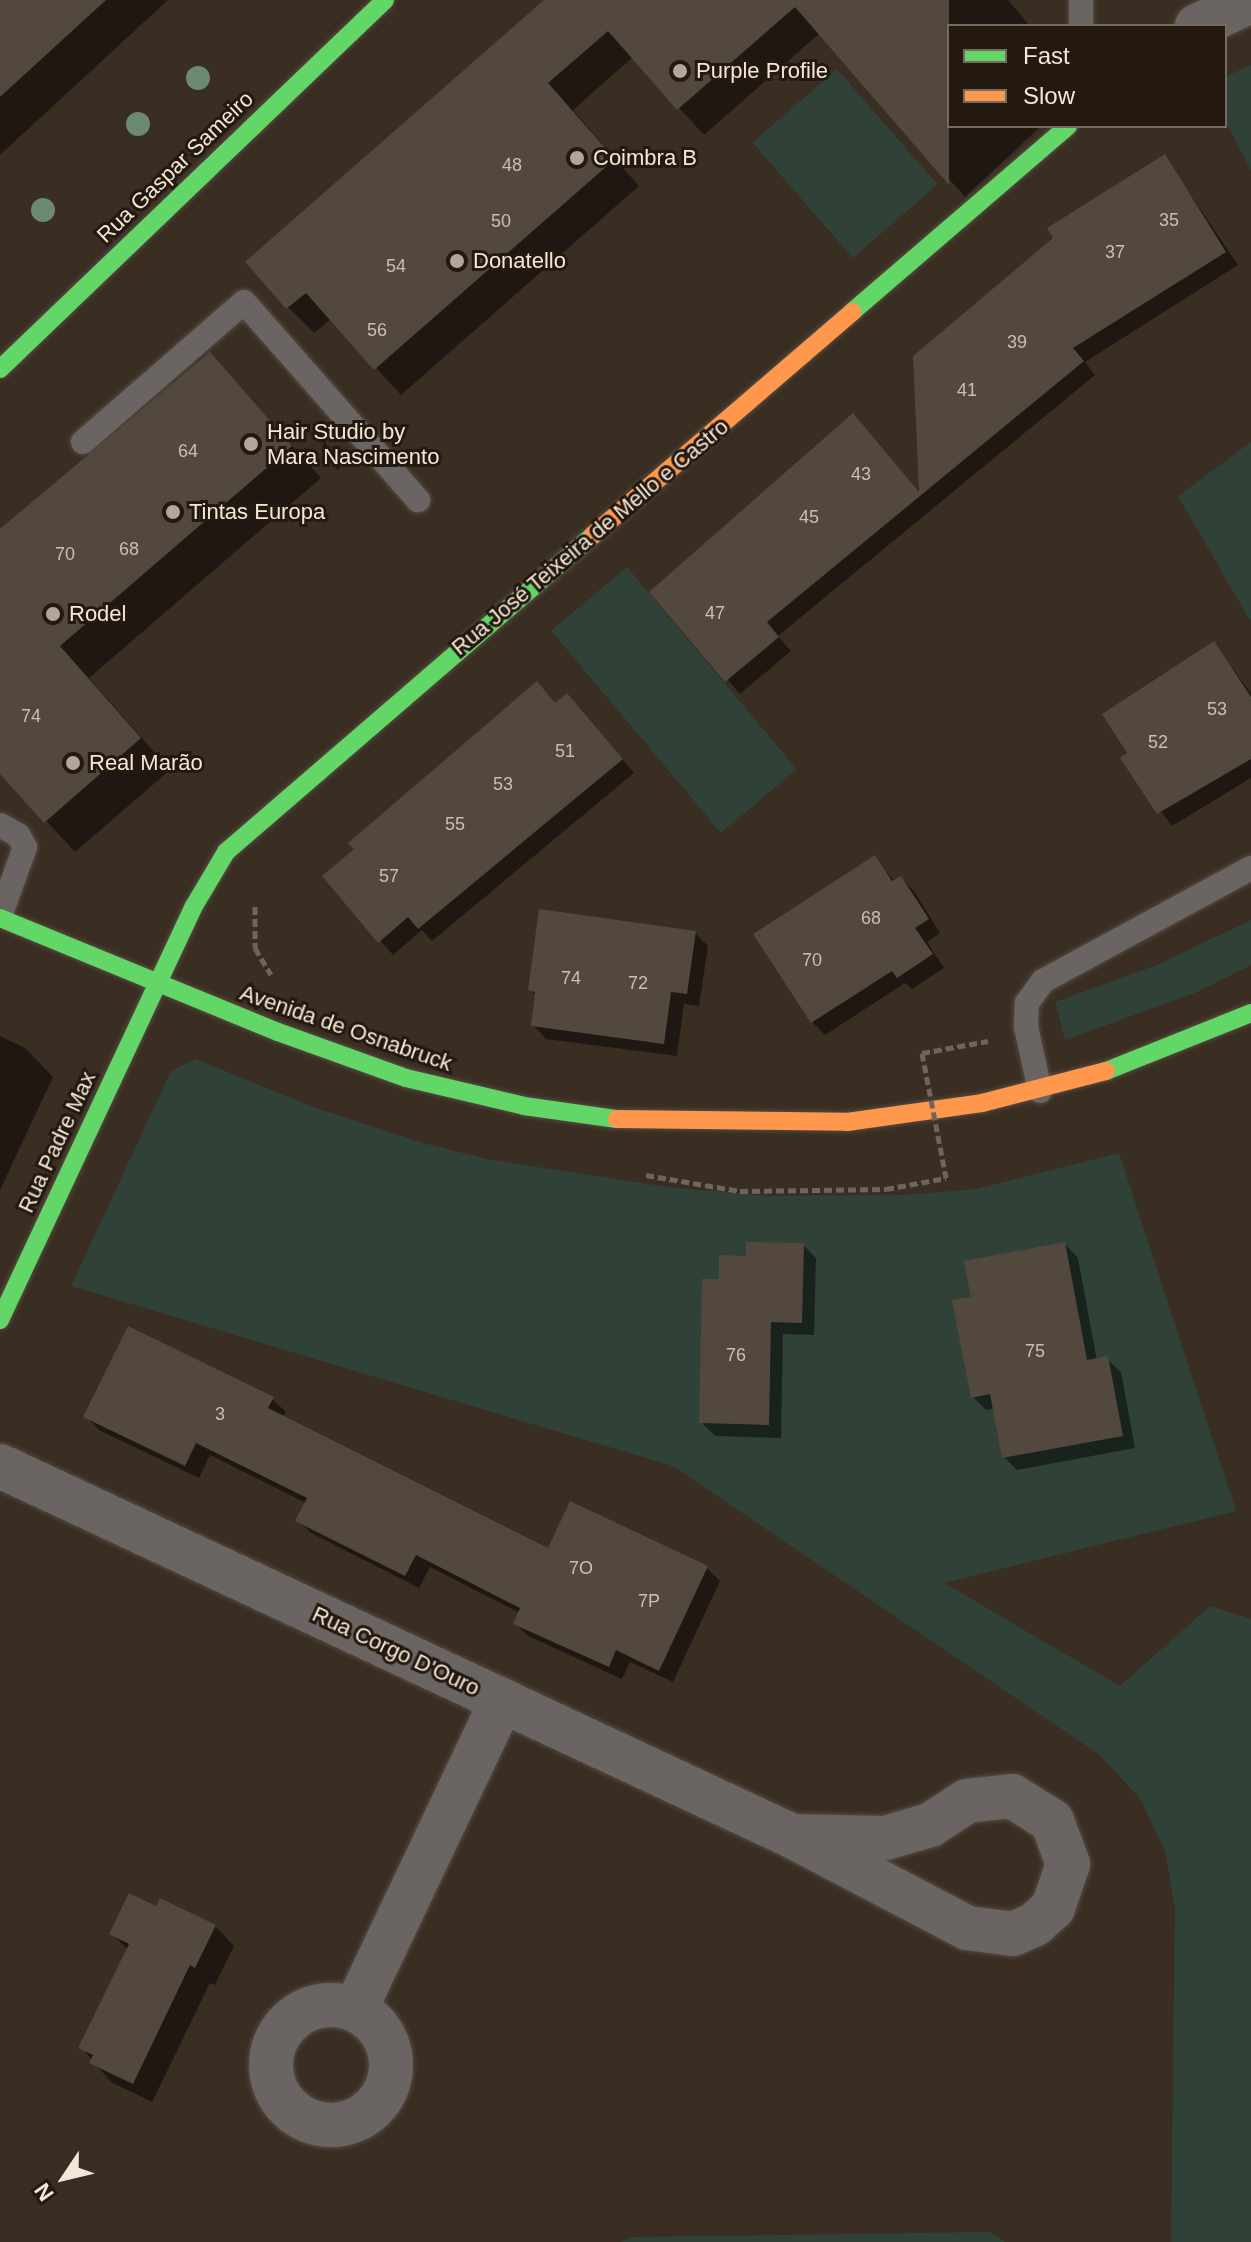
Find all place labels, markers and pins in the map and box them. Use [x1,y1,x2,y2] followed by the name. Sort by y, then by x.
[696,58,828,84] place label: Purple Profile
[671,62,689,80] marker: Purple Profile
[593,145,697,171] place label: Coimbra B
[568,149,586,167] marker: Coimbra B
[473,248,566,274] place label: Donatello
[448,252,466,270] marker: Donatello
[267,418,439,470] place label: Hair Studio by Mara Nascimento
[242,435,260,453] marker: Hair Studio by Mara Nascimento
[189,499,325,525] place label: Tintas Europa
[164,503,182,521] marker: Tintas Europa
[69,601,126,627] place label: Rodel
[44,605,62,623] marker: Rodel
[89,750,203,776] place label: Real Marão
[64,754,82,772] marker: Real Marão

